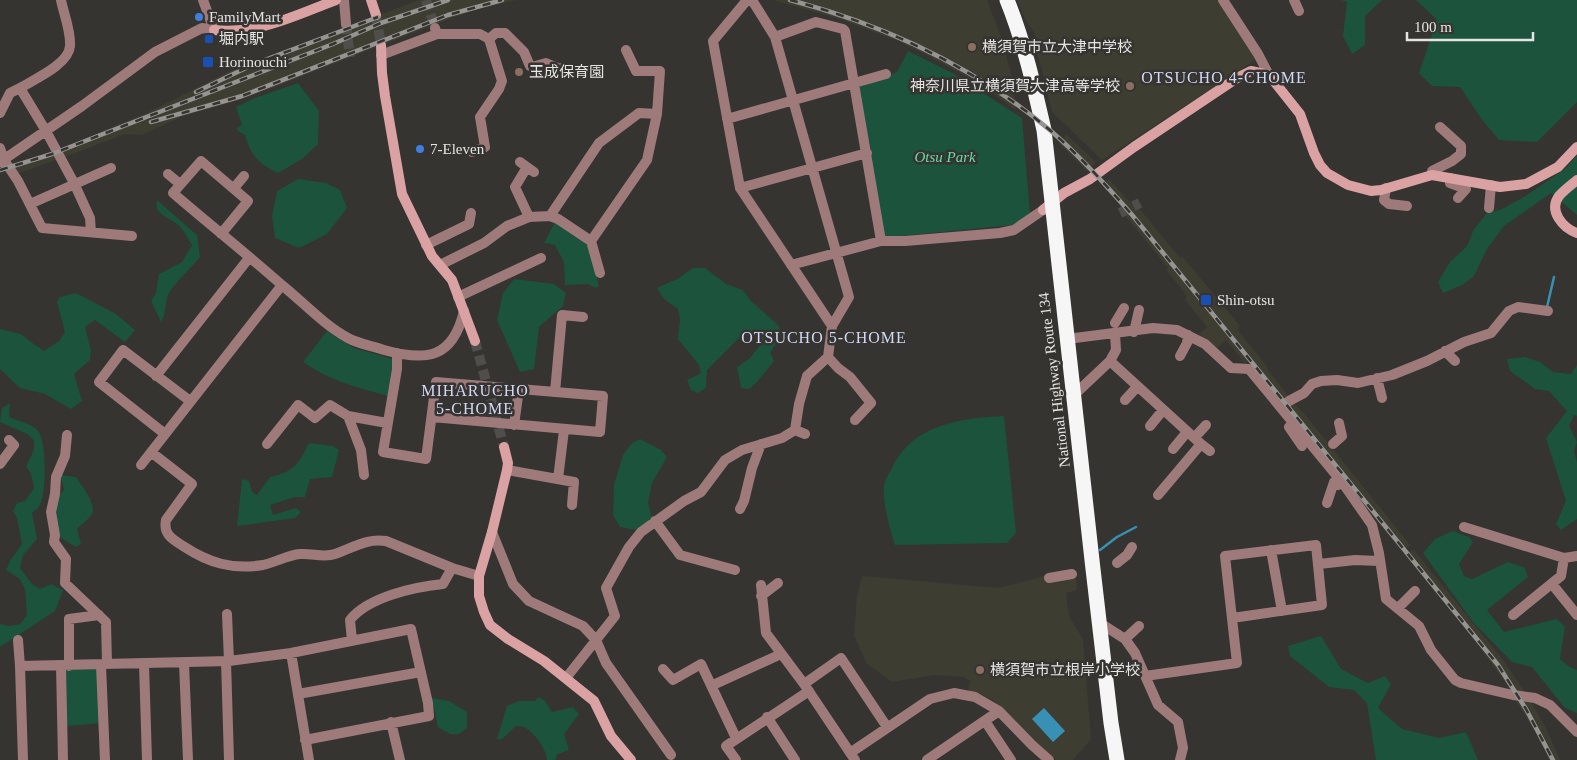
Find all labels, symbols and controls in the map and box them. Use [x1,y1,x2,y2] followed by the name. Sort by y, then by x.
[209,9,281,25] place label: FamilyMart
[1407,10,1533,42] scale bar
[193,11,205,23] marker: FamilyMart
[1414,19,1452,35] text: 100 m
[219,31,264,47] place label: 堀内駅
[203,33,215,45] marker: 堀内駅
[982,39,1132,55] place label: 横須賀市立大津中学校
[966,41,978,53] marker: 横須賀市立大津中学校
[219,54,287,70] place label: Horinouchi
[201,55,215,69] marker: Horinouchi
[529,64,604,80] place label: 玉成保育園
[513,66,525,78] marker: 玉成保育園
[1141,69,1307,86] district label: OTSUCHO 4-CHOME
[910,78,1120,94] place label: 神奈川県立横須賀大津高等学校
[1124,80,1136,92] marker: 神奈川県立横須賀大津高等学校
[430,141,485,157] place label: 7-Eleven
[414,143,426,155] marker: 7-Eleven
[914,149,976,165] park label: Otsu Park
[1035,291,1073,468] street label: National Highway Route 134
[1217,292,1275,308] place label: Shin-otsu
[1199,293,1213,307] marker: Shin-otsu
[741,329,907,346] district label: OTSUCHO 5-CHOME
[421,382,529,417] district label: MIHARUCHO 5-CHOME
[990,662,1140,678] place label: 横須賀市立根岸小学校
[974,664,986,676] marker: 横須賀市立根岸小学校

